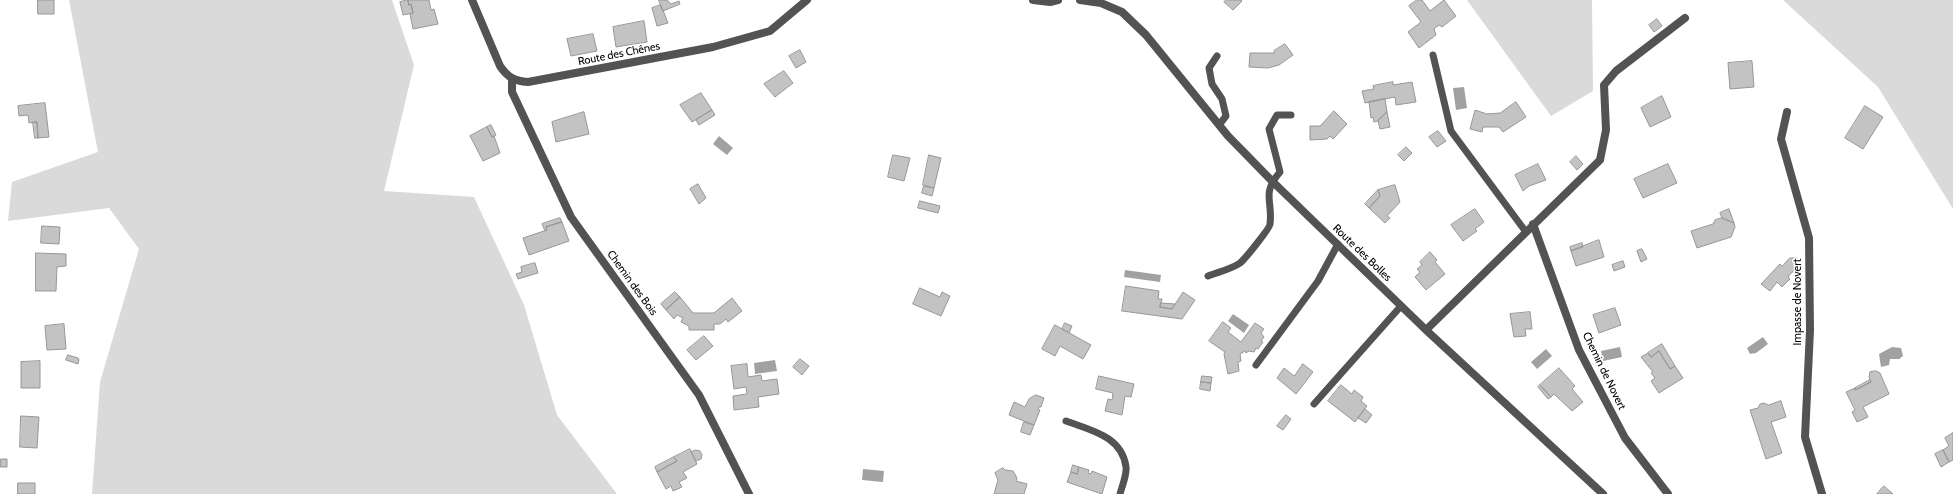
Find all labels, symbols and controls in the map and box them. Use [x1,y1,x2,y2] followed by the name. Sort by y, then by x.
[577,40,661,68] street label: Route des Chênes
[1330,222,1394,284] street label: Route des Bolles
[604,248,660,318] street label: Chemin des Bois
[1791,259,1805,345] street label: Impasse de Novert
[1579,330,1629,412] street label: Chemin de Novert

